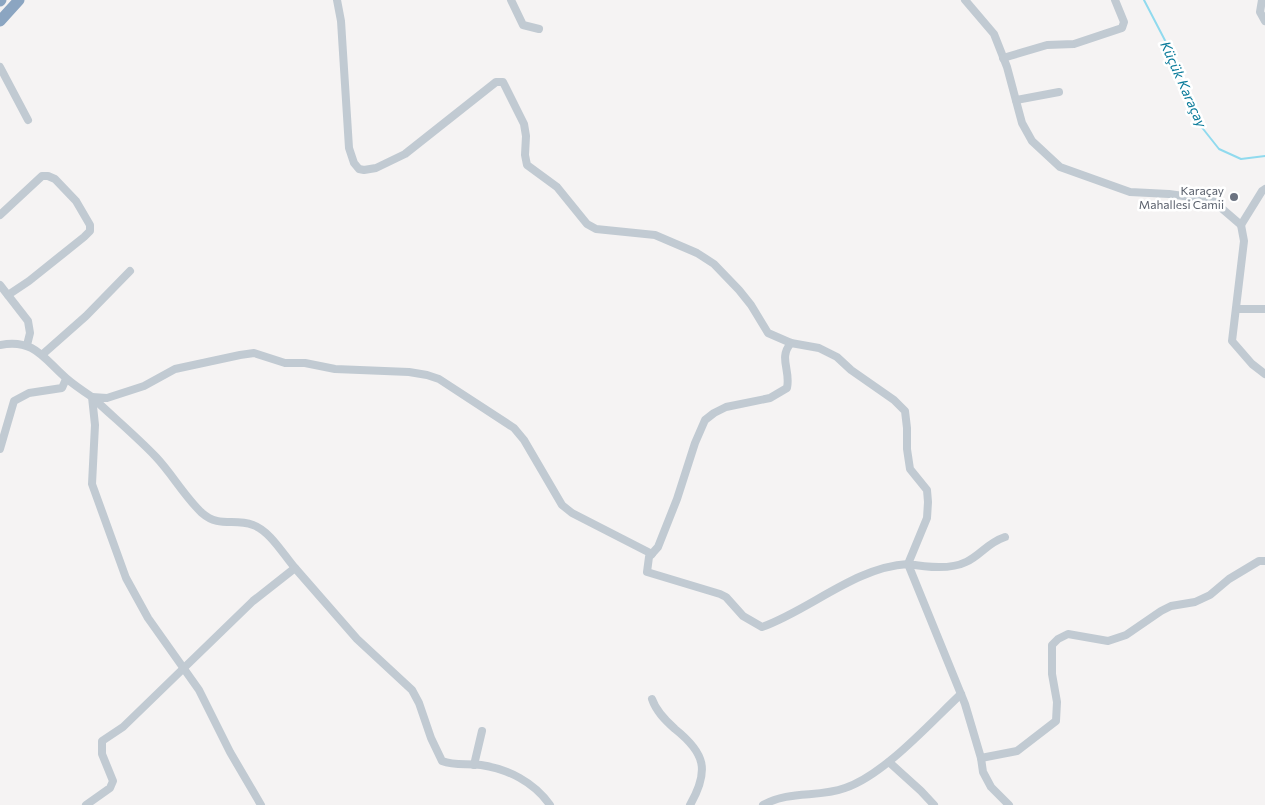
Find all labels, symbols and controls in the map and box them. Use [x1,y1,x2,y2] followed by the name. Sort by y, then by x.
[1157,38,1211,130] water label: Küçük Karaçay
[1139,183,1224,211] place label: Karaçay Mahallesi Camii
[1228,191,1240,203] marker: Karaçay Mahallesi Camii

